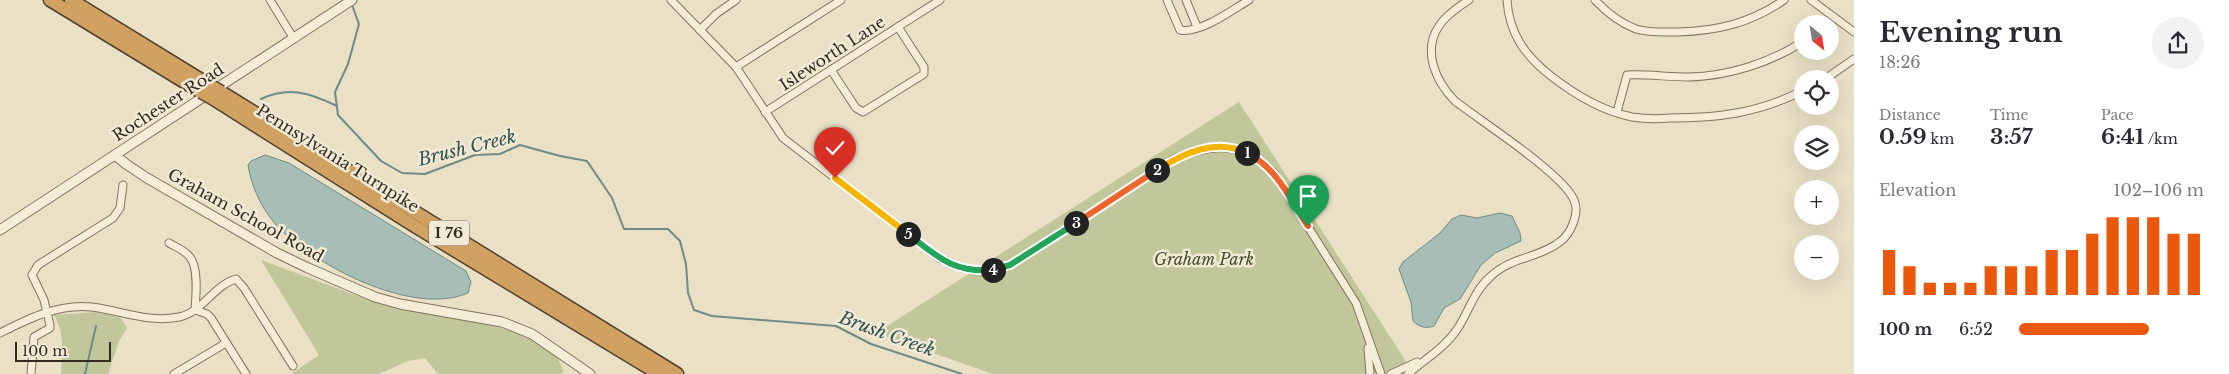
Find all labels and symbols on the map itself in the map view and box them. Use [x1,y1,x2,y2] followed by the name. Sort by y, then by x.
[775,11,889,95] street label: Isleworth Lane
[1794,15,1839,60] north arrow
[109,59,228,145] street label: Rochester Road
[253,100,423,216] street label: Pennsylvania Turnpike
[415,125,518,171] water label: Brush Creek
[814,127,856,178] pin
[1234,140,1260,166] pin: 1
[1144,158,1170,182] pin: 2
[165,164,328,266] street label: Graham School Road
[1287,175,1329,226] pin
[1064,210,1088,236] pin: 3
[429,220,469,246] road number: I 76
[896,222,920,246] pin: 5
[1154,249,1254,269] park label: Graham Park
[980,258,1006,282] pin: 4
[835,306,938,361] water label: Brush Creek
[15,339,111,362] scale bar

